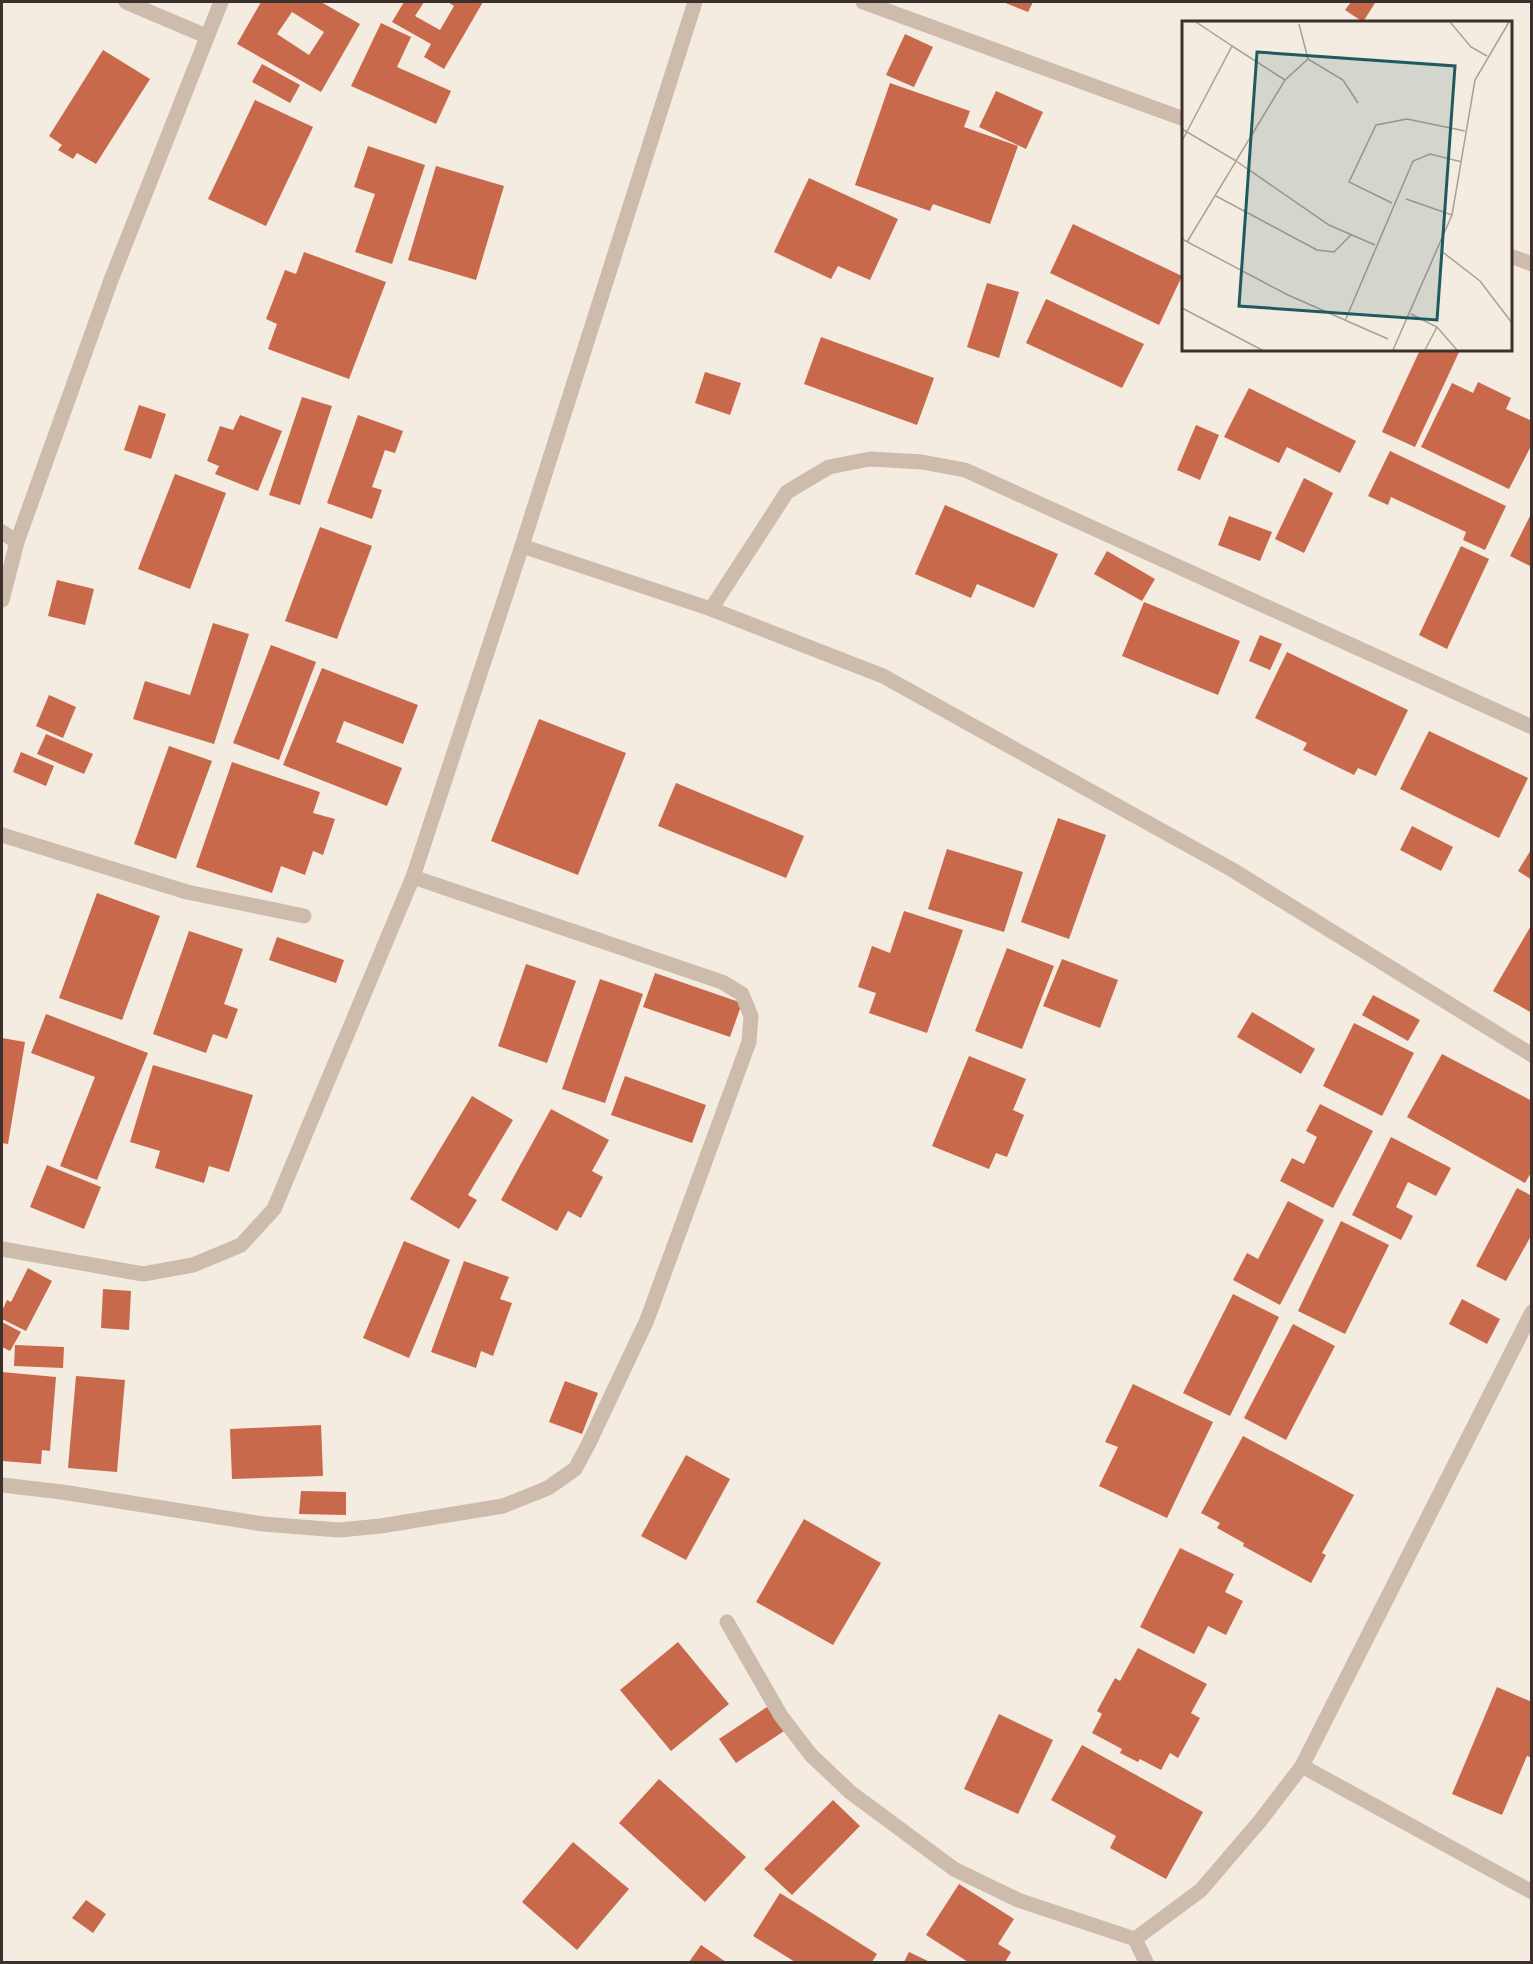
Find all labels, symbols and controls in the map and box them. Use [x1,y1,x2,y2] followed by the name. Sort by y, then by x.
[1182,21,1512,351] inset map

